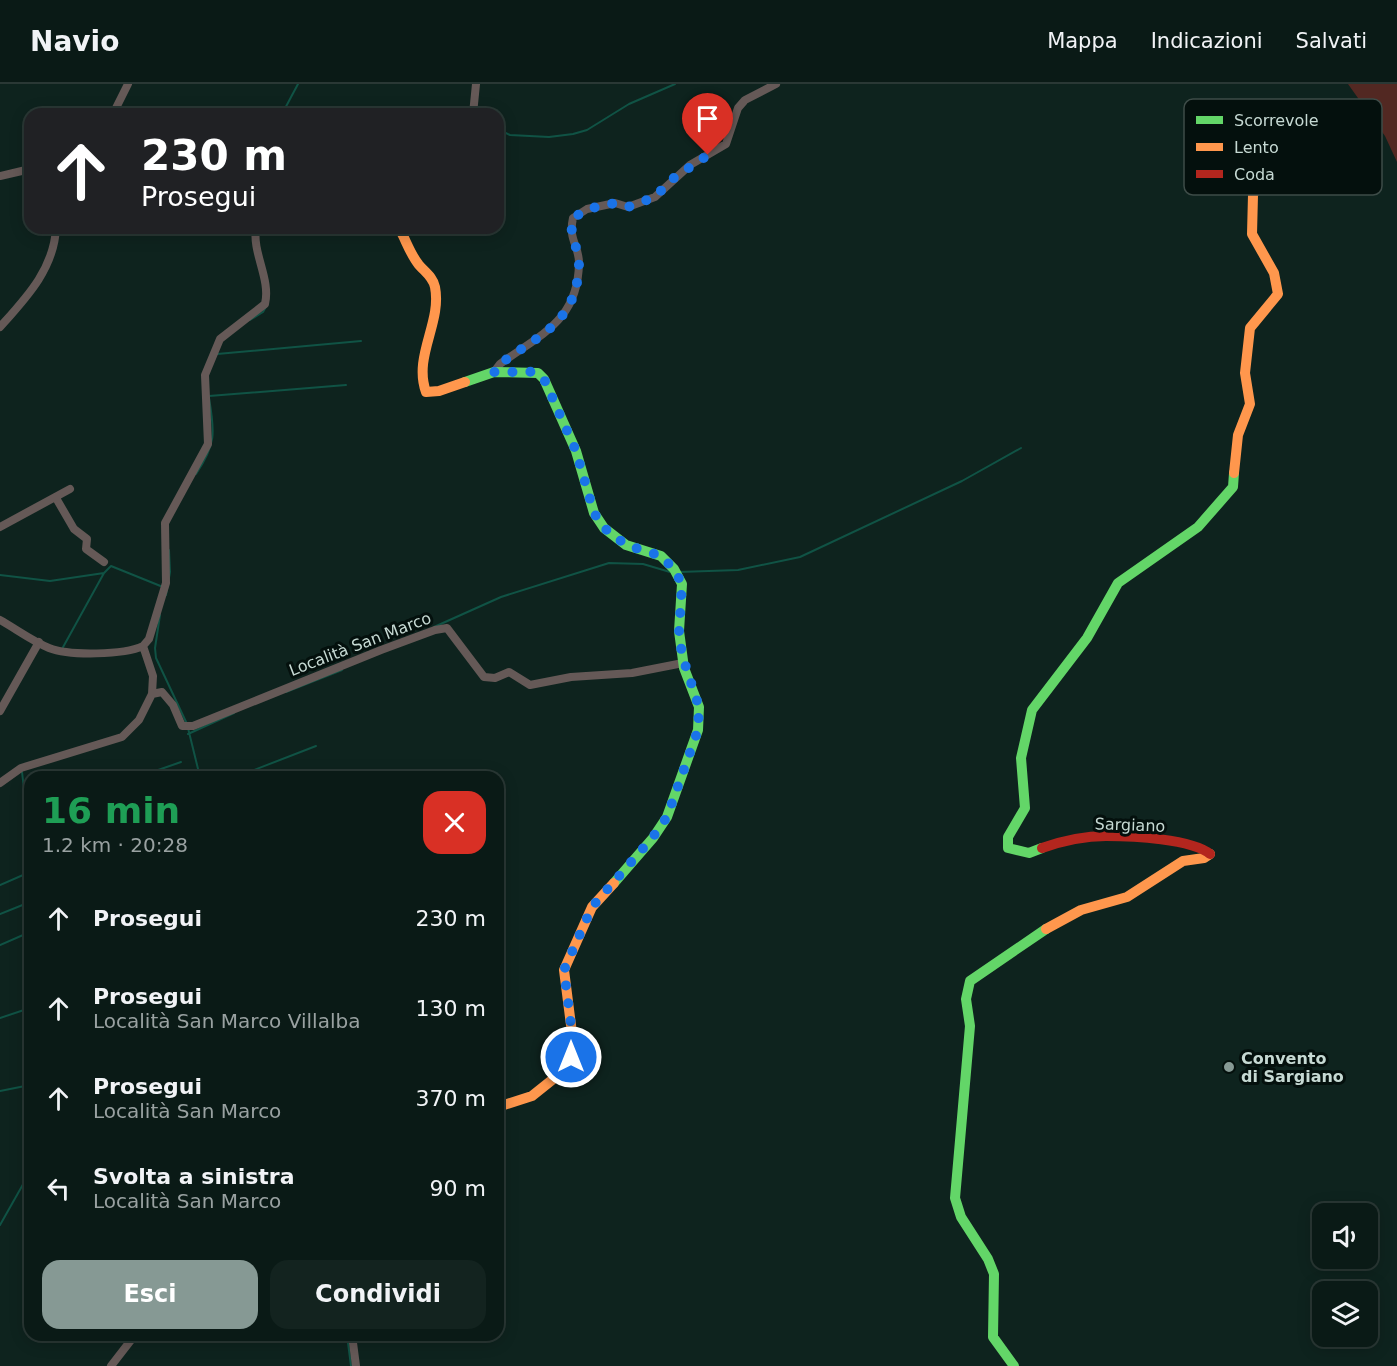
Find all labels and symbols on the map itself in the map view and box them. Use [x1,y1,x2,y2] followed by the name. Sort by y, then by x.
[682,93,733,155] pin
[1184,99,1382,195] legend
[1234,111,1319,130] text: Scorrevole
[1234,138,1279,157] text: Lento
[1234,165,1275,184] text: Coda
[286,608,434,680] street label: Località San Marco
[1094,814,1166,836] street label: Sargiano
[539,1025,603,1089] position arrow
[1241,1049,1344,1086] place label: Convento di Sargiano
[1222,1060,1236,1074] marker: Convento di Sargiano

